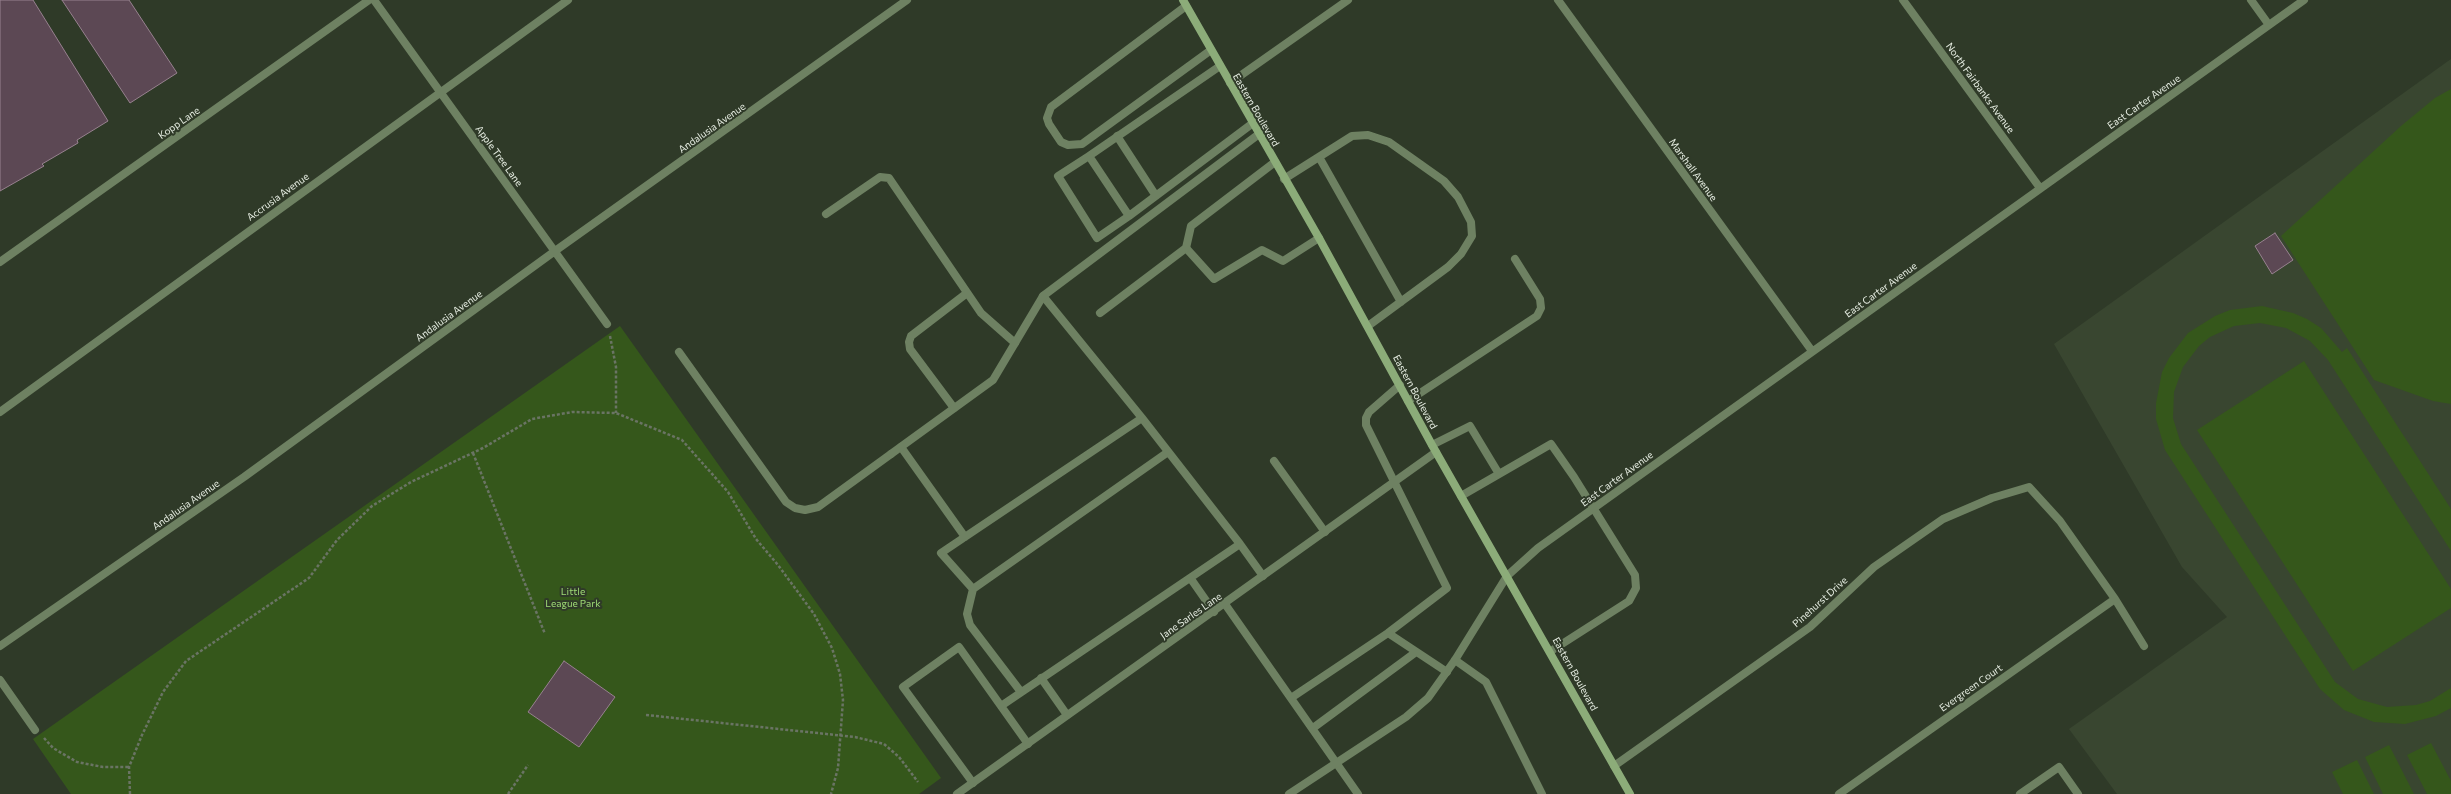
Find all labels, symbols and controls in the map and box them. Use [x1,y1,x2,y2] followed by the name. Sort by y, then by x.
[1943,41,2017,135] street label: North Fairbanks Avenue
[1230,71,1282,149] street label: Eastern Boulevard
[2105,72,2183,132] street label: East Carter Avenue
[676,100,748,156] street label: Andalusia Avenue
[156,104,202,142] street label: Kopp Lane
[473,123,525,189] street label: Apple Tree Lane
[1666,136,1720,204] street label: Marshall Avenue
[245,170,311,224] street label: Accrusia Avenue
[1843,260,1919,320] street label: East Carter Avenue
[413,288,485,344] street label: Andalusia Avenue
[1390,353,1440,431] street label: Eastern Boulevard
[1579,449,1655,509] street label: East Carter Avenue
[150,477,222,533] street label: Andalusia Avenue
[1790,574,1850,630] street label: Pinehurst Drive
[545,586,601,610] park label: Little League Park
[1158,590,1224,642] street label: Jane Sarles Lane
[1550,635,1600,713] street label: Eastern Boulevard
[1937,662,2005,714] street label: Evergreen Court

